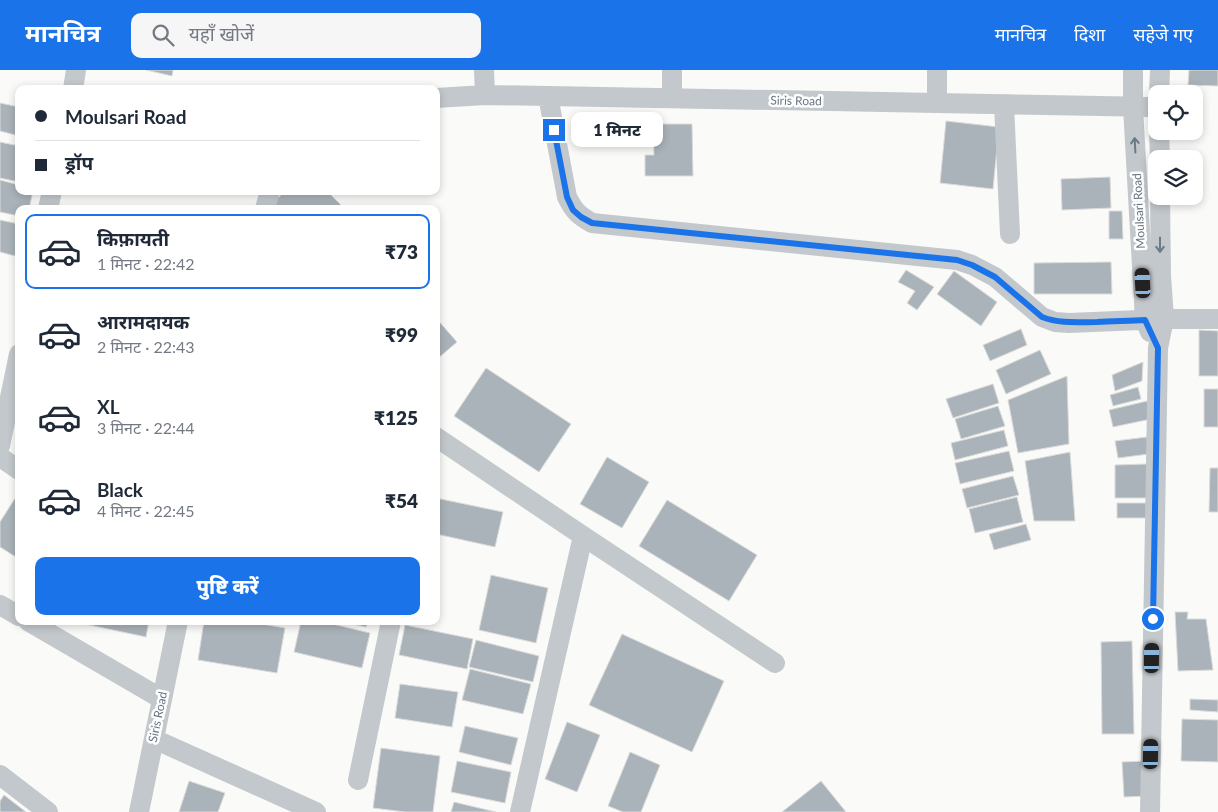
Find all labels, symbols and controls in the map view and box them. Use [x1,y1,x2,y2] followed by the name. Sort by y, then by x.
[131,13,481,58] search box
[25,18,101,47] text: मानचित्र
[149,21,177,49] icon: search
[189,22,254,45] text: यहाँ खोजें
[995,23,1046,45] text: मानचित्र
[1074,23,1105,45] text: दिशा
[1133,23,1193,45] text: सहेजे गए
[1148,85,1203,205] map controls
[1148,85,1203,140] button: locate
[770,93,822,108] street label: Siris Road
[65,105,186,128] text: Moulsari Road
[572,112,664,148] callout: 1 मिनट
[543,119,565,141] route end
[593,120,641,139] text: 1 मिनट
[1131,137,1140,153] one-way arrow
[1148,150,1203,205] button: layers
[65,151,93,174] text: ड्रॉप
[1129,173,1148,249] street label: Moulsari Road
[97,227,169,250] text: किफ़ायती
[37,229,82,274] icon: car
[1155,236,1165,253] one-way arrow
[385,240,418,263] text: ₹73
[97,254,195,273] text: 1 मिनट · 22:42
[1134,268,1151,298] car
[97,310,189,333] text: आरामदायक
[37,312,82,357] icon: car
[385,323,418,346] text: ₹99
[97,337,195,356] text: 2 मिनट · 22:43
[37,395,82,440] icon: car
[97,395,120,418] text: XL
[374,406,418,429] text: ₹125
[97,418,195,437] text: 3 मिनट · 22:44
[37,478,82,523] icon: car
[97,478,143,501] text: Black
[385,489,418,512] text: ₹54
[97,501,195,520] text: 4 मिनट · 22:45
[35,557,420,615] button: पुष्टि करें
[1142,608,1164,630] route start
[1144,643,1159,673] car
[145,690,170,744] street label: Siris Road
[1143,739,1158,769] car

